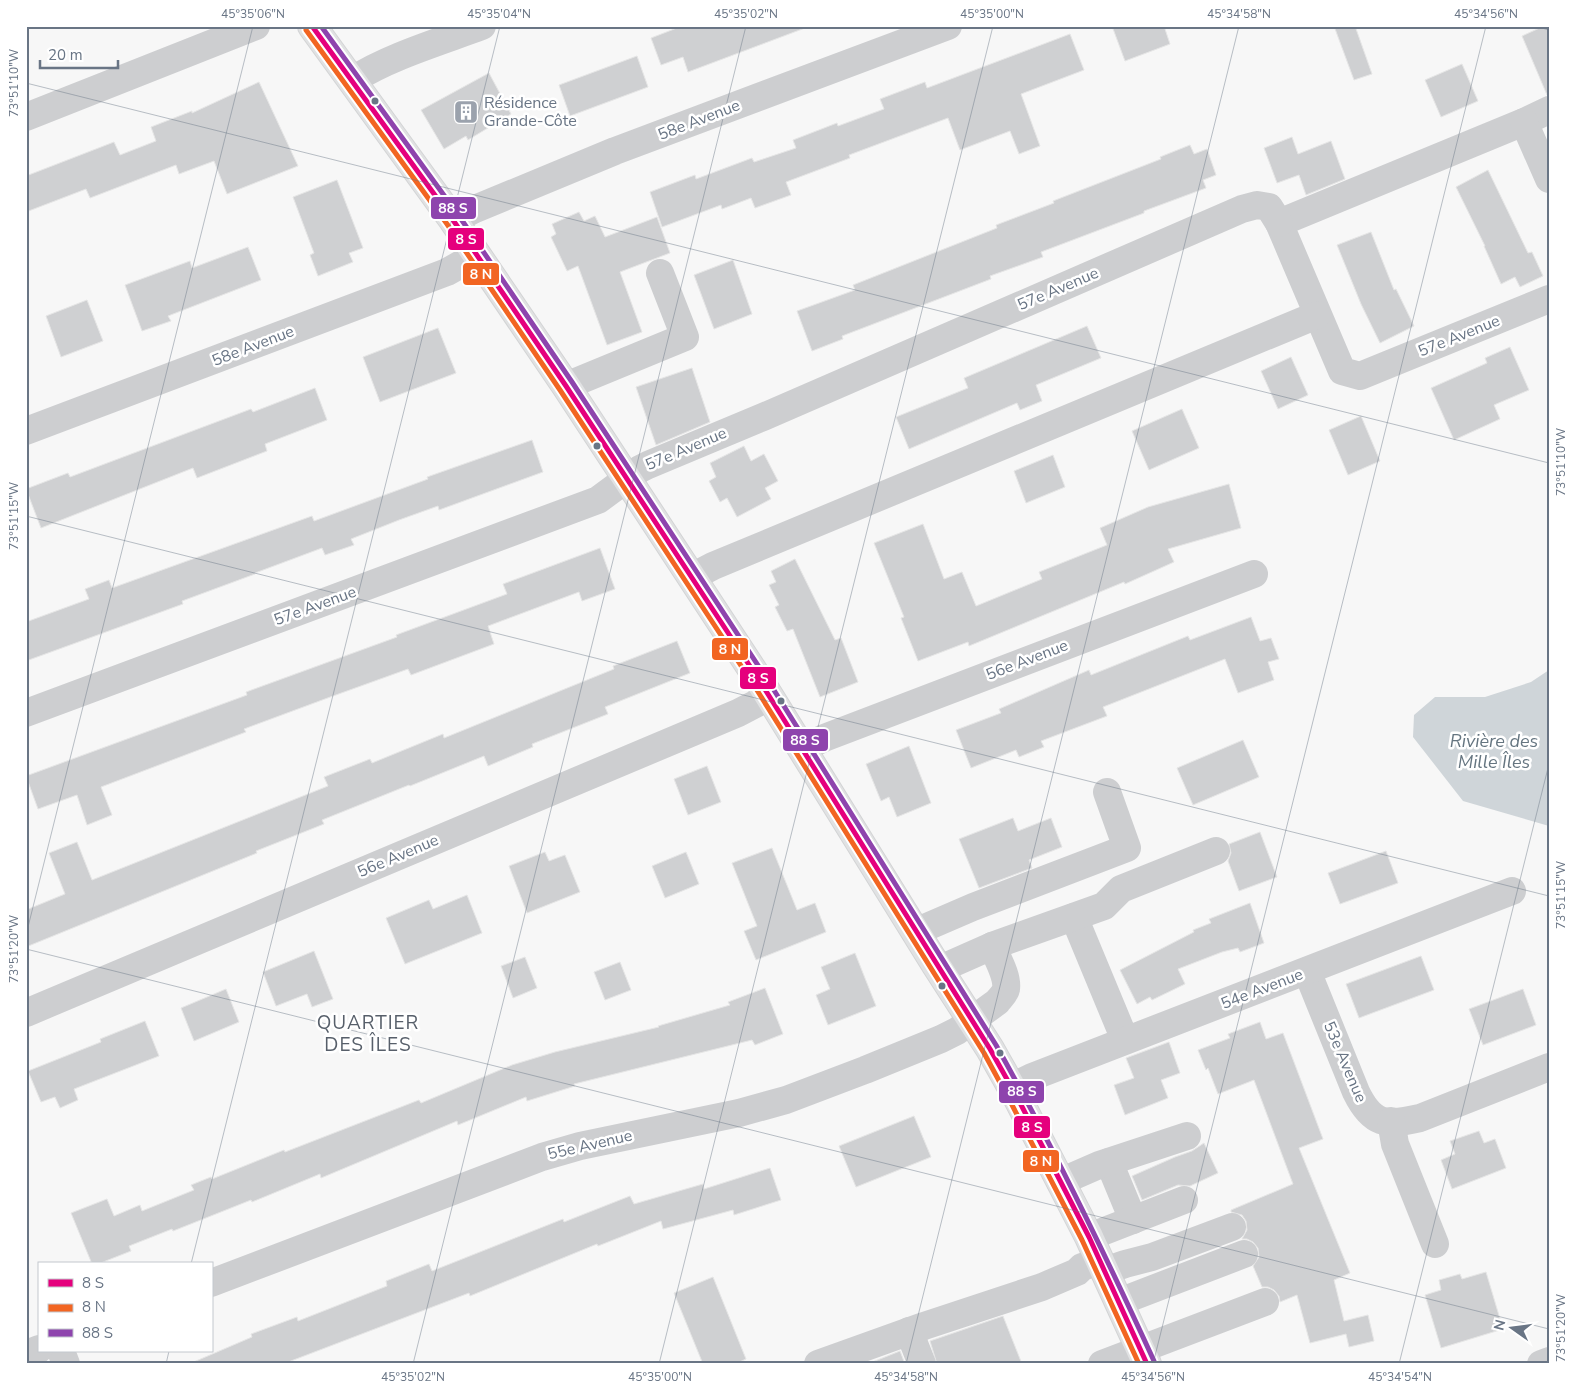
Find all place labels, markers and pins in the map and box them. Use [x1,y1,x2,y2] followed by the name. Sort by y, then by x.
[484,92,577,132] place label: Résidence Grande-Côte
[370,96,380,106] unlabelled marker
[453,99,479,125] building icon: Résidence Grande-Côte
[592,441,602,451] unlabelled marker
[776,696,786,706] unlabelled marker
[937,981,947,991] unlabelled marker
[995,1048,1005,1058] unlabelled marker

